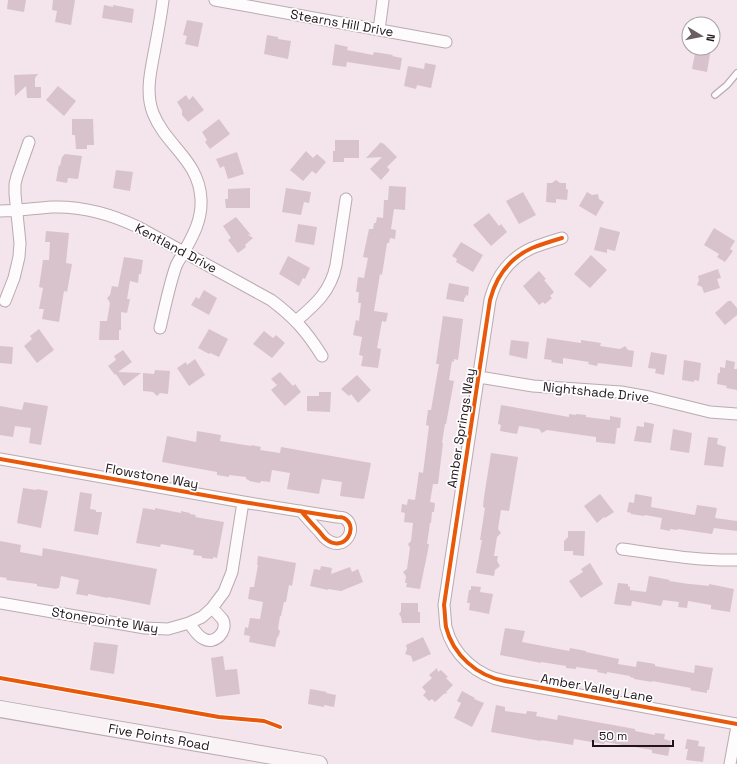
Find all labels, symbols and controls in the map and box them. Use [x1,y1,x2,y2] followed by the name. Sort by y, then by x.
[289,6,395,40] street label: Stearns Hill Drive
[681,16,721,56] north arrow
[703,33,718,43] text: N
[132,219,220,277] street label: Kentland Drive
[443,367,479,489] street label: Amber Springs Way
[542,378,650,406] street label: Nightshade Drive
[104,459,200,493] street label: Flowstone Way
[50,603,160,637] street label: Stonepointe Way
[539,670,655,706] street label: Amber Valley Lane
[107,720,211,754] street label: Five Points Road
[593,722,673,748] scale bar
[599,728,627,744] text: 50 m

